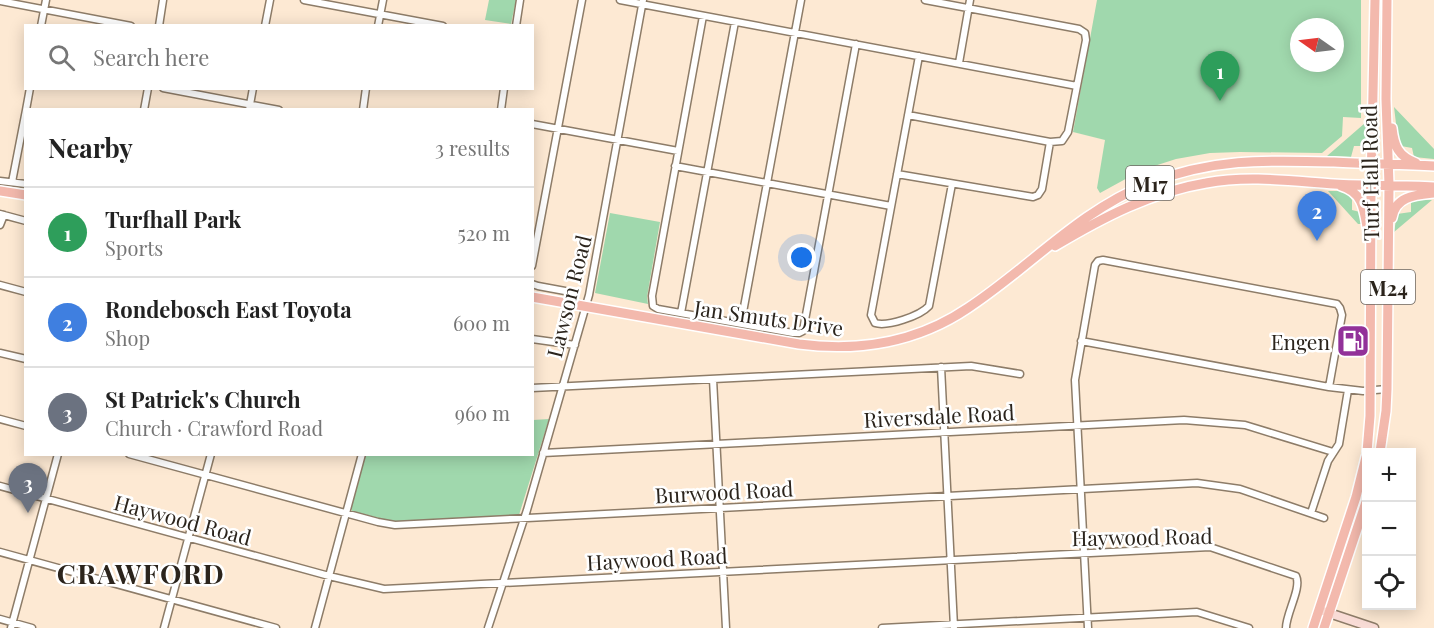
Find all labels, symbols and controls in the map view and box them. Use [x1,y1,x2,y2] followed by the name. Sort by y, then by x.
[1290,18,1344,72] north arrow
[24,24,534,90] search box
[45,41,78,74] icon: search
[93,42,209,72] text: Search here
[1200,51,1240,101] pin: 1
[1354,105,1384,241] street label: Turf Hall Road
[48,130,133,165] text: Nearby
[435,134,510,161] text: 3 results
[1126,166,1174,200] road number: M17
[1298,192,1336,241] pin: 2
[105,204,241,234] text: Turfhall Park
[64,219,71,246] text: 1
[457,219,510,246] text: 520 m
[539,232,597,360] street label: Lawson Road
[105,234,163,261] text: Sports
[787,243,816,272] your location
[1361,270,1415,304] road number: M24
[692,293,845,341] street label: Jan Smuts Drive
[105,294,352,324] text: Rondebosch East Toyota
[62,309,73,336] text: 2
[453,309,510,336] text: 600 m
[1335,323,1371,359] fuel station icon: Engen
[105,324,150,351] text: Shop
[1271,327,1330,355] place label: Engen
[105,384,301,414] text: St Patrick's Church
[863,397,1015,433] street label: Riversdale Road
[63,399,72,426] text: 3
[455,399,510,426] text: 960 m
[105,414,323,441] text: Church · Crawford Road
[1362,448,1416,610] map controls
[1362,448,1416,502] button: +
[9,464,48,513] pin: 3
[654,473,794,509] street label: Burwood Road
[111,487,255,551] street label: Haywood Road
[1362,502,1416,556] button: −
[1071,521,1213,551] street label: Haywood Road
[586,540,728,576] street label: Haywood Road
[57,555,225,591] district label: CRAWFORD
[1362,556,1416,610] button: locate

